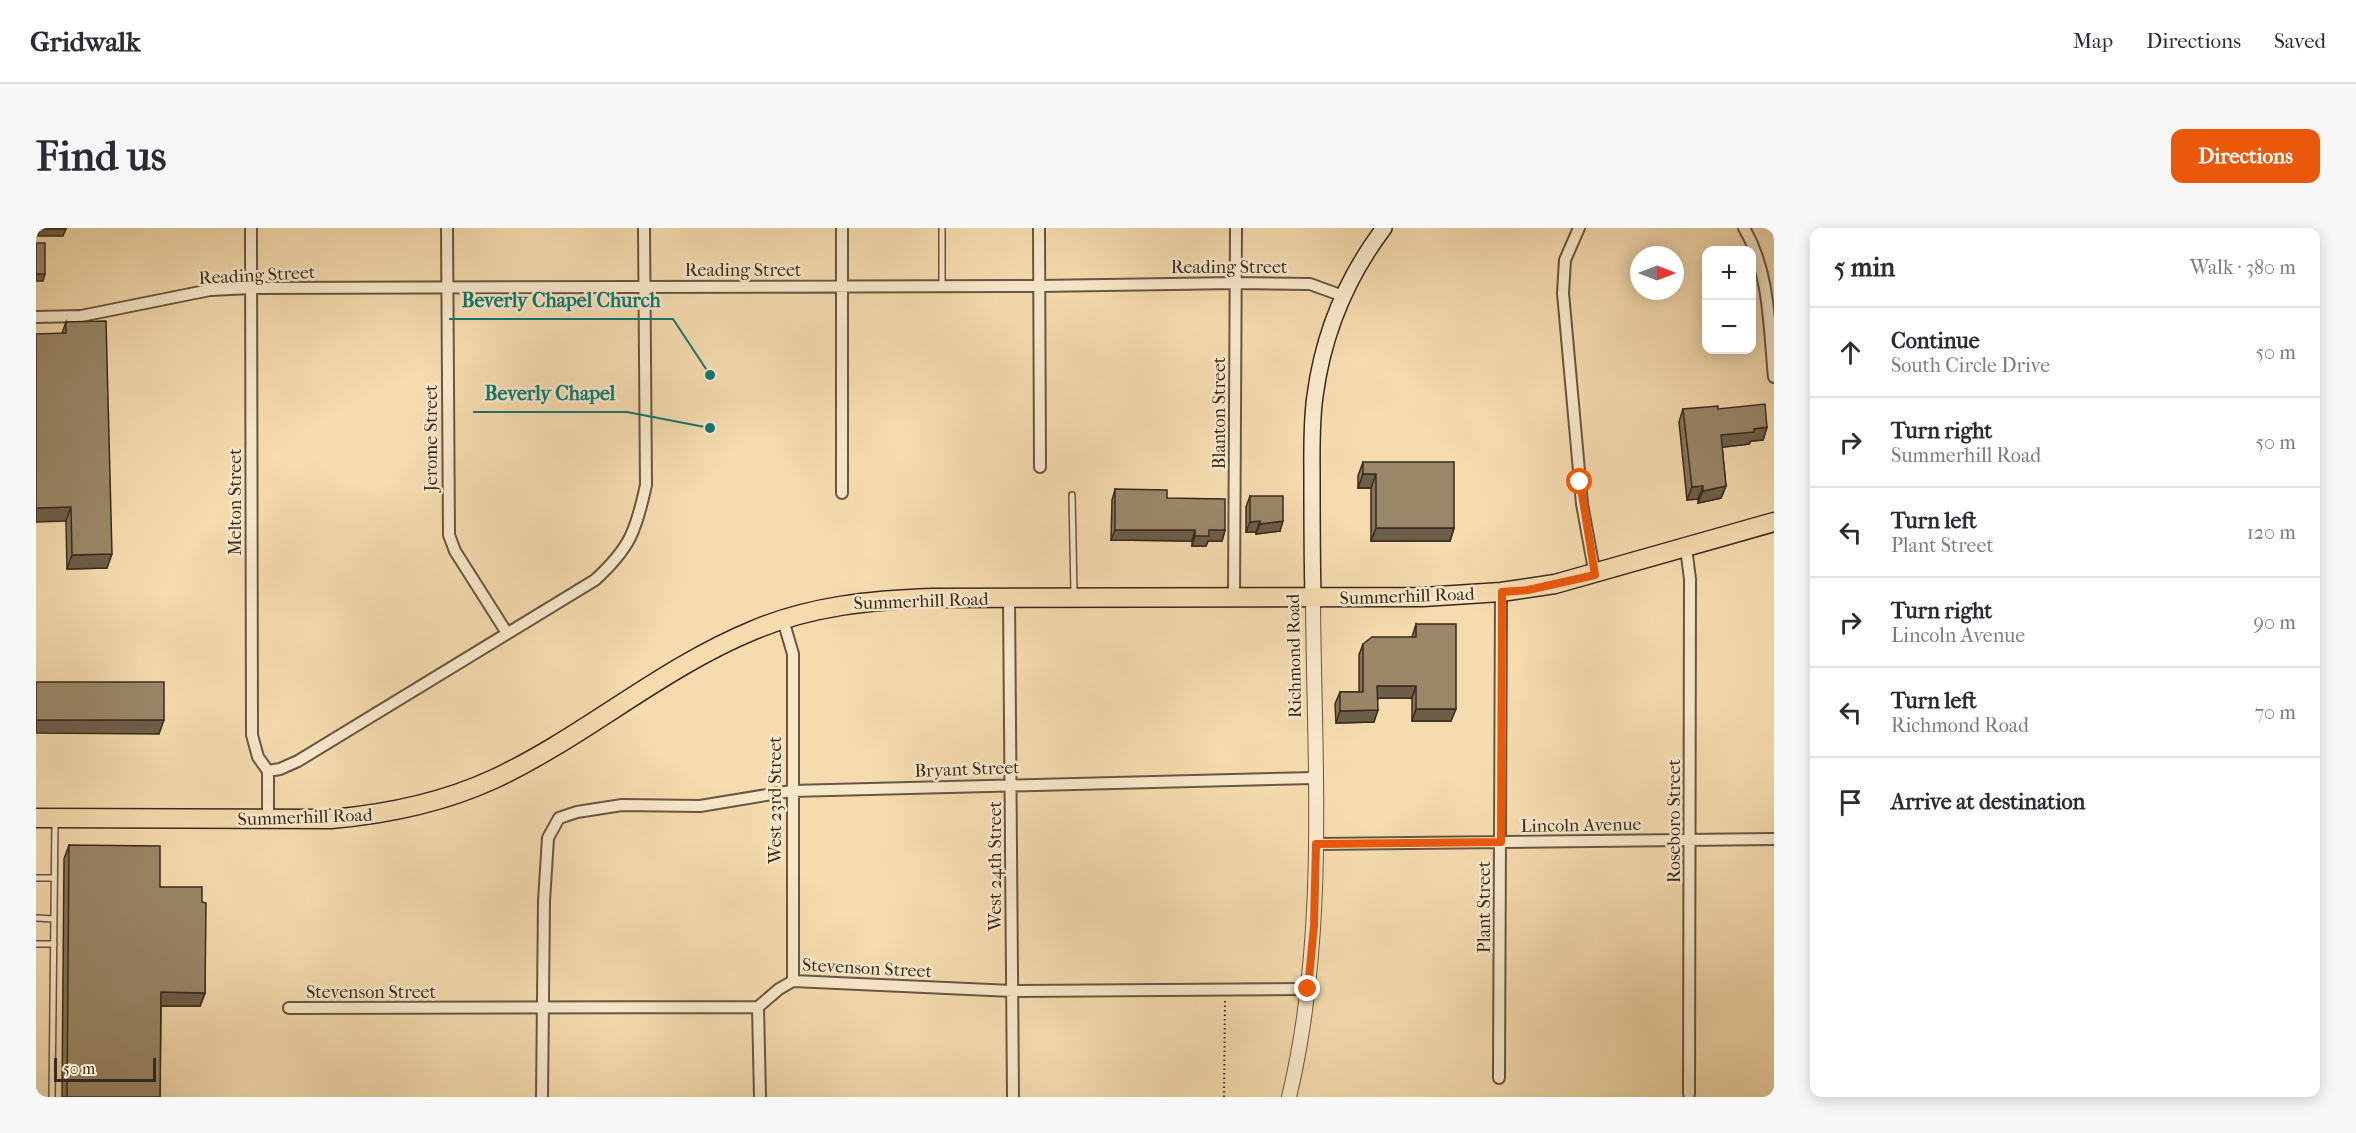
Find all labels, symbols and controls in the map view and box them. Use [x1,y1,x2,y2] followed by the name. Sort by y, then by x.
[30,25,141,58] text: Gridwalk
[2073,29,2113,53] text: Map
[2146,29,2241,53] text: Directions
[2274,29,2326,53] text: Saved
[2171,129,2320,183] button: Directions
[36,132,166,181] text: Find us
[1630,246,1684,300] north arrow
[1702,246,1756,354] map controls
[1702,246,1756,300] button: +
[1834,252,1895,283] text: 5 min
[2190,256,2296,279] text: Walk · 380 m
[1171,257,1288,278] street label: Reading Street
[685,260,802,281] street label: Reading Street
[198,262,316,289] street label: Reading Street
[449,281,673,319] callout: Beverly Chapel Church
[461,289,661,312] text: Beverly Chapel Church
[1702,300,1756,354] button: −
[1891,328,1980,354] text: Continue
[1834,336,1867,369] icon: ahead
[2255,341,2296,364] text: 50 m
[1891,354,2050,377] text: South Circle Drive
[1209,356,1230,469] street label: Blanton Street
[473,374,627,412] callout: Beverly Chapel
[485,382,616,405] text: Beverly Chapel
[421,384,442,494] street label: Jerome Street
[1891,418,1992,444] text: Turn right
[1834,426,1867,459] icon: right
[2255,431,2296,454] text: 50 m
[1891,444,2041,467] text: Summerhill Road
[225,448,246,556] street label: Melton Street
[1566,468,1592,494] route start
[1891,508,1977,534] text: Turn left
[1834,516,1867,549] icon: left
[2247,521,2296,544] text: 120 m
[1891,534,1994,557] text: Plant Street
[1339,584,1475,609] street label: Summerhill Road
[853,589,989,614] street label: Summerhill Road
[1283,594,1306,718] street label: Richmond Road
[1891,598,1992,624] text: Turn right
[1834,606,1867,639] icon: right
[2254,611,2296,634] text: 90 m
[1891,624,2025,647] text: Lincoln Avenue
[1891,688,1977,714] text: Turn left
[1834,696,1867,729] icon: left
[2254,701,2296,724] text: 70 m
[1891,714,2029,737] text: Richmond Road
[765,736,786,865] street label: West 23rd Street
[914,757,1021,782] street label: Bryant Street
[1664,758,1685,883] street label: Roseboro Street
[1834,786,1867,819] icon: arrive
[1891,789,2085,815] text: Arrive at destination
[985,800,1006,932] street label: West 24th Street
[237,805,373,830] street label: Summerhill Road
[1520,814,1642,837] street label: Lincoln Avenue
[1474,860,1495,953] street label: Plant Street
[802,955,933,982] street label: Stevenson Street
[1294,975,1320,1001] route end
[306,982,437,1003] street label: Stevenson Street
[54,1055,156,1082] scale bar
[63,1059,95,1078] text: 50 m

